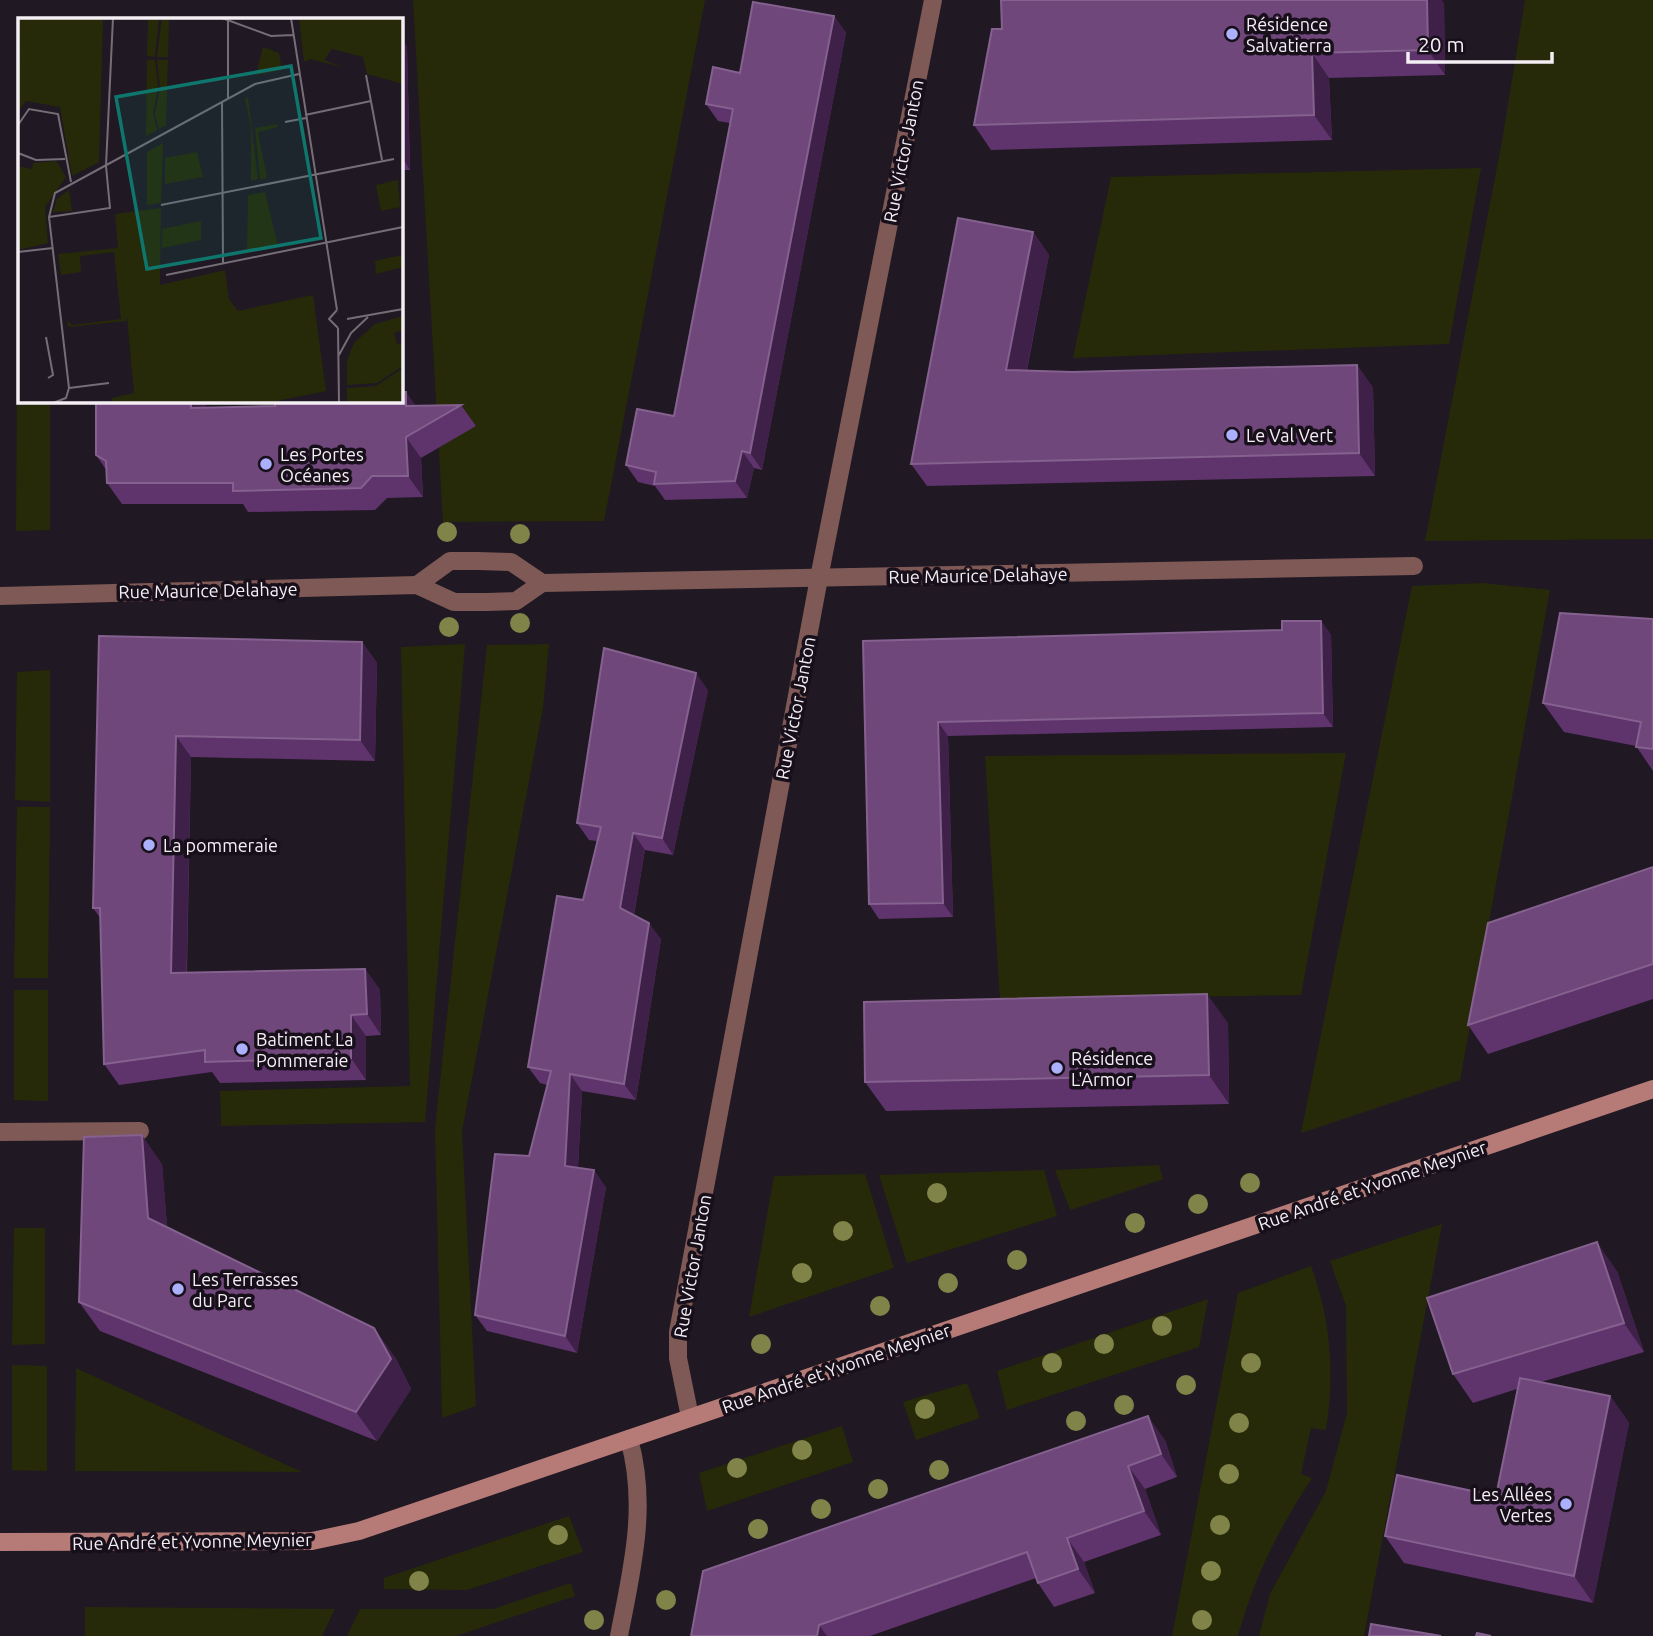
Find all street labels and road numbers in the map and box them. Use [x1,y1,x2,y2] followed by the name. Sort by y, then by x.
[879,78,927,224] street label: Rue Victor Janton
[888,563,1068,587] street label: Rue Maurice Delahaye
[118,578,298,602] street label: Rue Maurice Delahaye
[771,635,819,781] street label: Rue Victor Janton
[1255,1136,1489,1234] street label: Rue André et Yvonne Meynier
[670,1193,714,1339] street label: Rue Victor Janton
[719,1319,953,1417] street label: Rue André et Yvonne Meynier
[72,1529,312,1553] street label: Rue André et Yvonne Meynier

